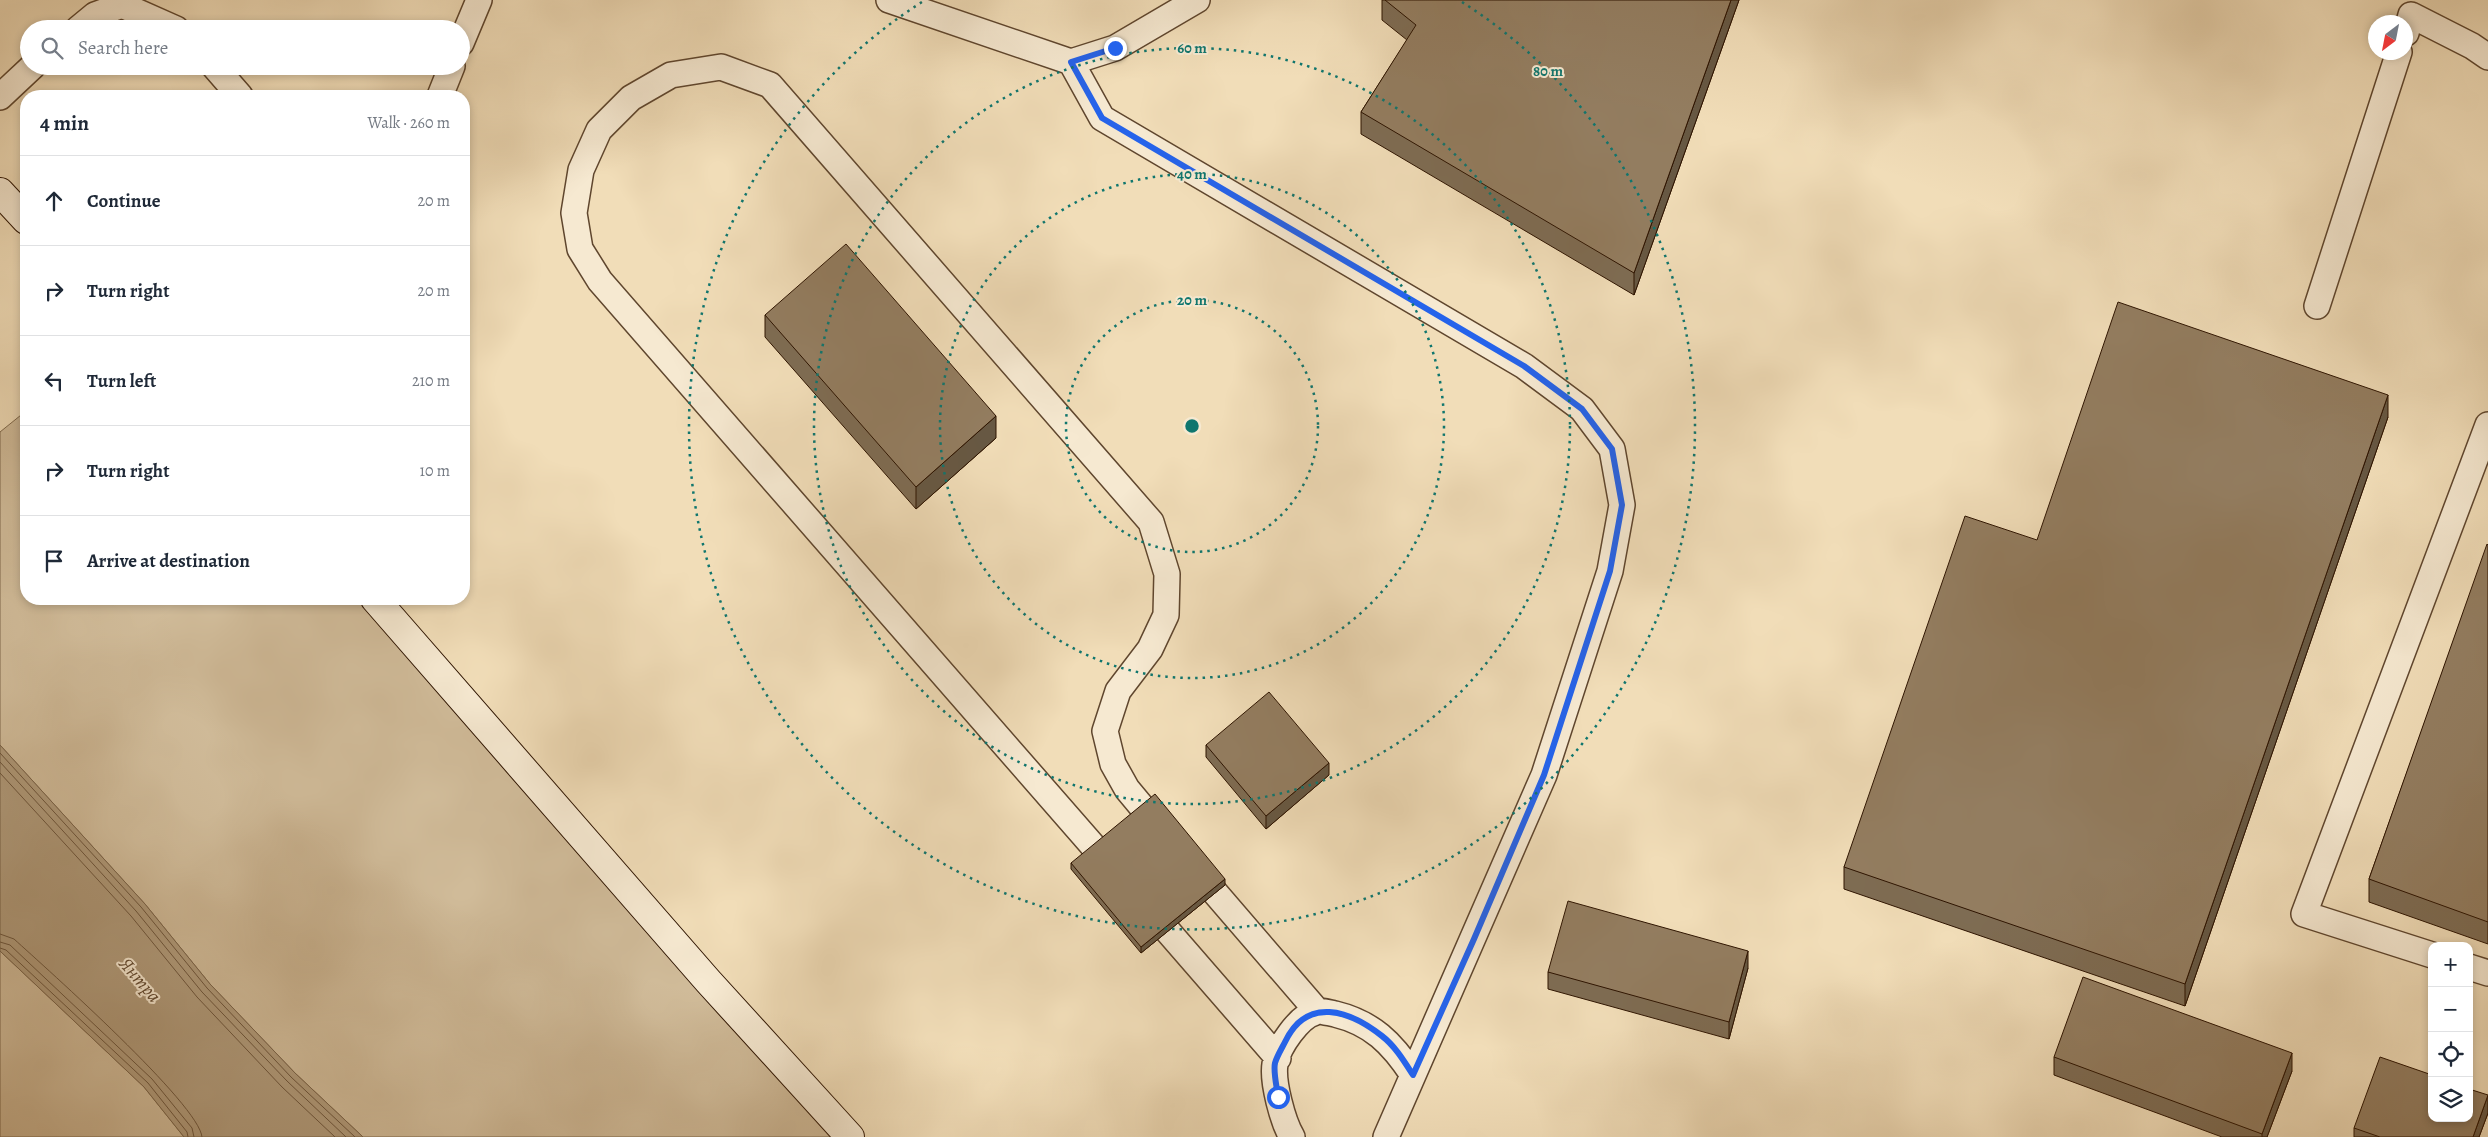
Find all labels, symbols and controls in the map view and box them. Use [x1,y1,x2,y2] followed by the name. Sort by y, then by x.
[2368,15,2413,60] north arrow
[20,20,470,75] search box
[38,34,66,62] icon: search
[78,35,168,61] text: Search here
[1104,37,1127,60] route end
[1177,38,1207,58] text: 60 m
[1533,61,1563,81] text: 80 m
[40,109,89,137] text: 4 min
[368,112,450,134] text: Walk · 260 m
[1177,164,1207,184] text: 40 m
[40,187,68,215] icon: ahead
[87,188,161,214] text: Continue
[417,190,450,212] text: 20 m
[40,277,68,305] icon: right
[87,278,169,304] text: Turn right
[417,280,450,302] text: 20 m
[1177,290,1207,310] text: 20 m
[40,367,68,395] icon: left
[87,368,156,394] text: Turn left
[412,370,450,392] text: 210 m
[1183,417,1201,435] centre of rings
[40,457,68,485] icon: right
[87,458,169,484] text: Turn right
[420,460,450,482] text: 10 m
[40,547,68,575] icon: arrive
[87,548,250,574] text: Arrive at destination
[2428,942,2473,1122] map controls
[2428,942,2473,987] button: +
[112,951,167,1008] water label: Янтра
[2428,987,2473,1032] button: −
[2428,1032,2473,1077] button: locate
[2428,1077,2473,1122] button: layers
[1267,1086,1290,1109] route start

